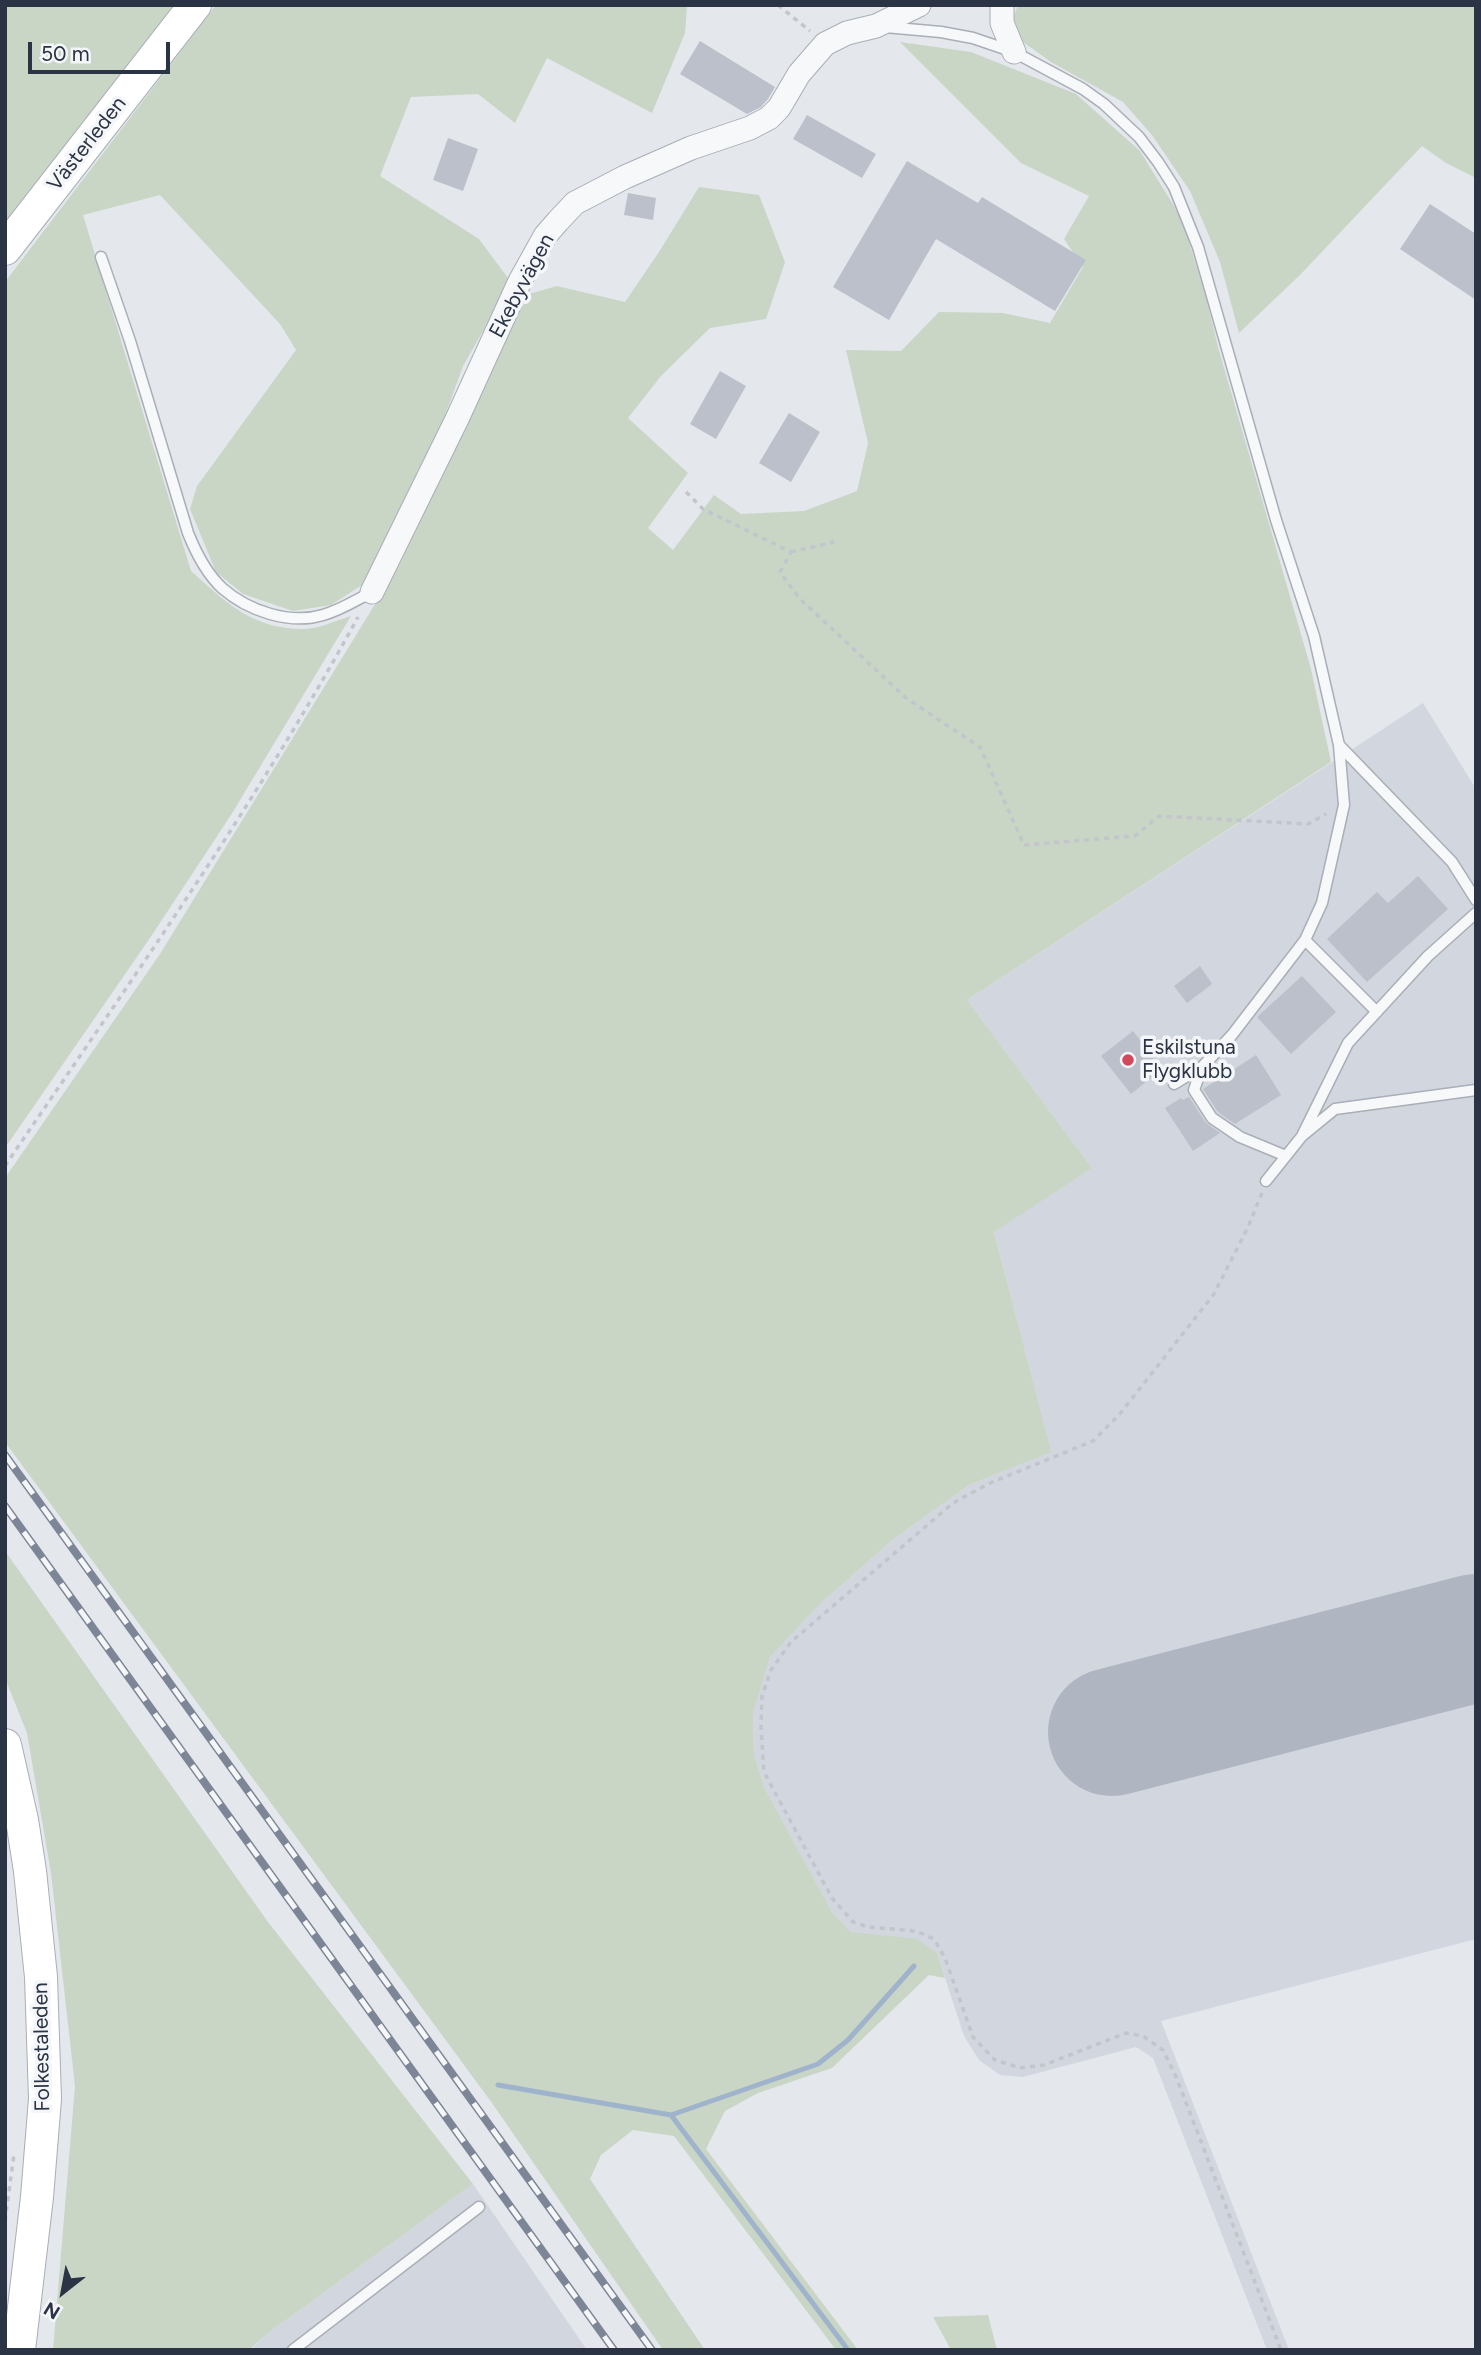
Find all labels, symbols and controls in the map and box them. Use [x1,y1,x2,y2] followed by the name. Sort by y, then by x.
[32,28,173,72] scale bar
[41,41,90,66] text: 50 m
[42,92,132,196] street label: Västerleden
[484,230,560,342] street label: Ekebyvägen
[1142,1035,1236,1085] place label: Eskilstuna Flygklubb
[1120,1052,1136,1068] marker: Eskilstuna Flygklubb
[28,1982,56,2112] street label: Folkestaleden
[28,2257,98,2327] north arrow
[40,2297,64,2324] text: N

